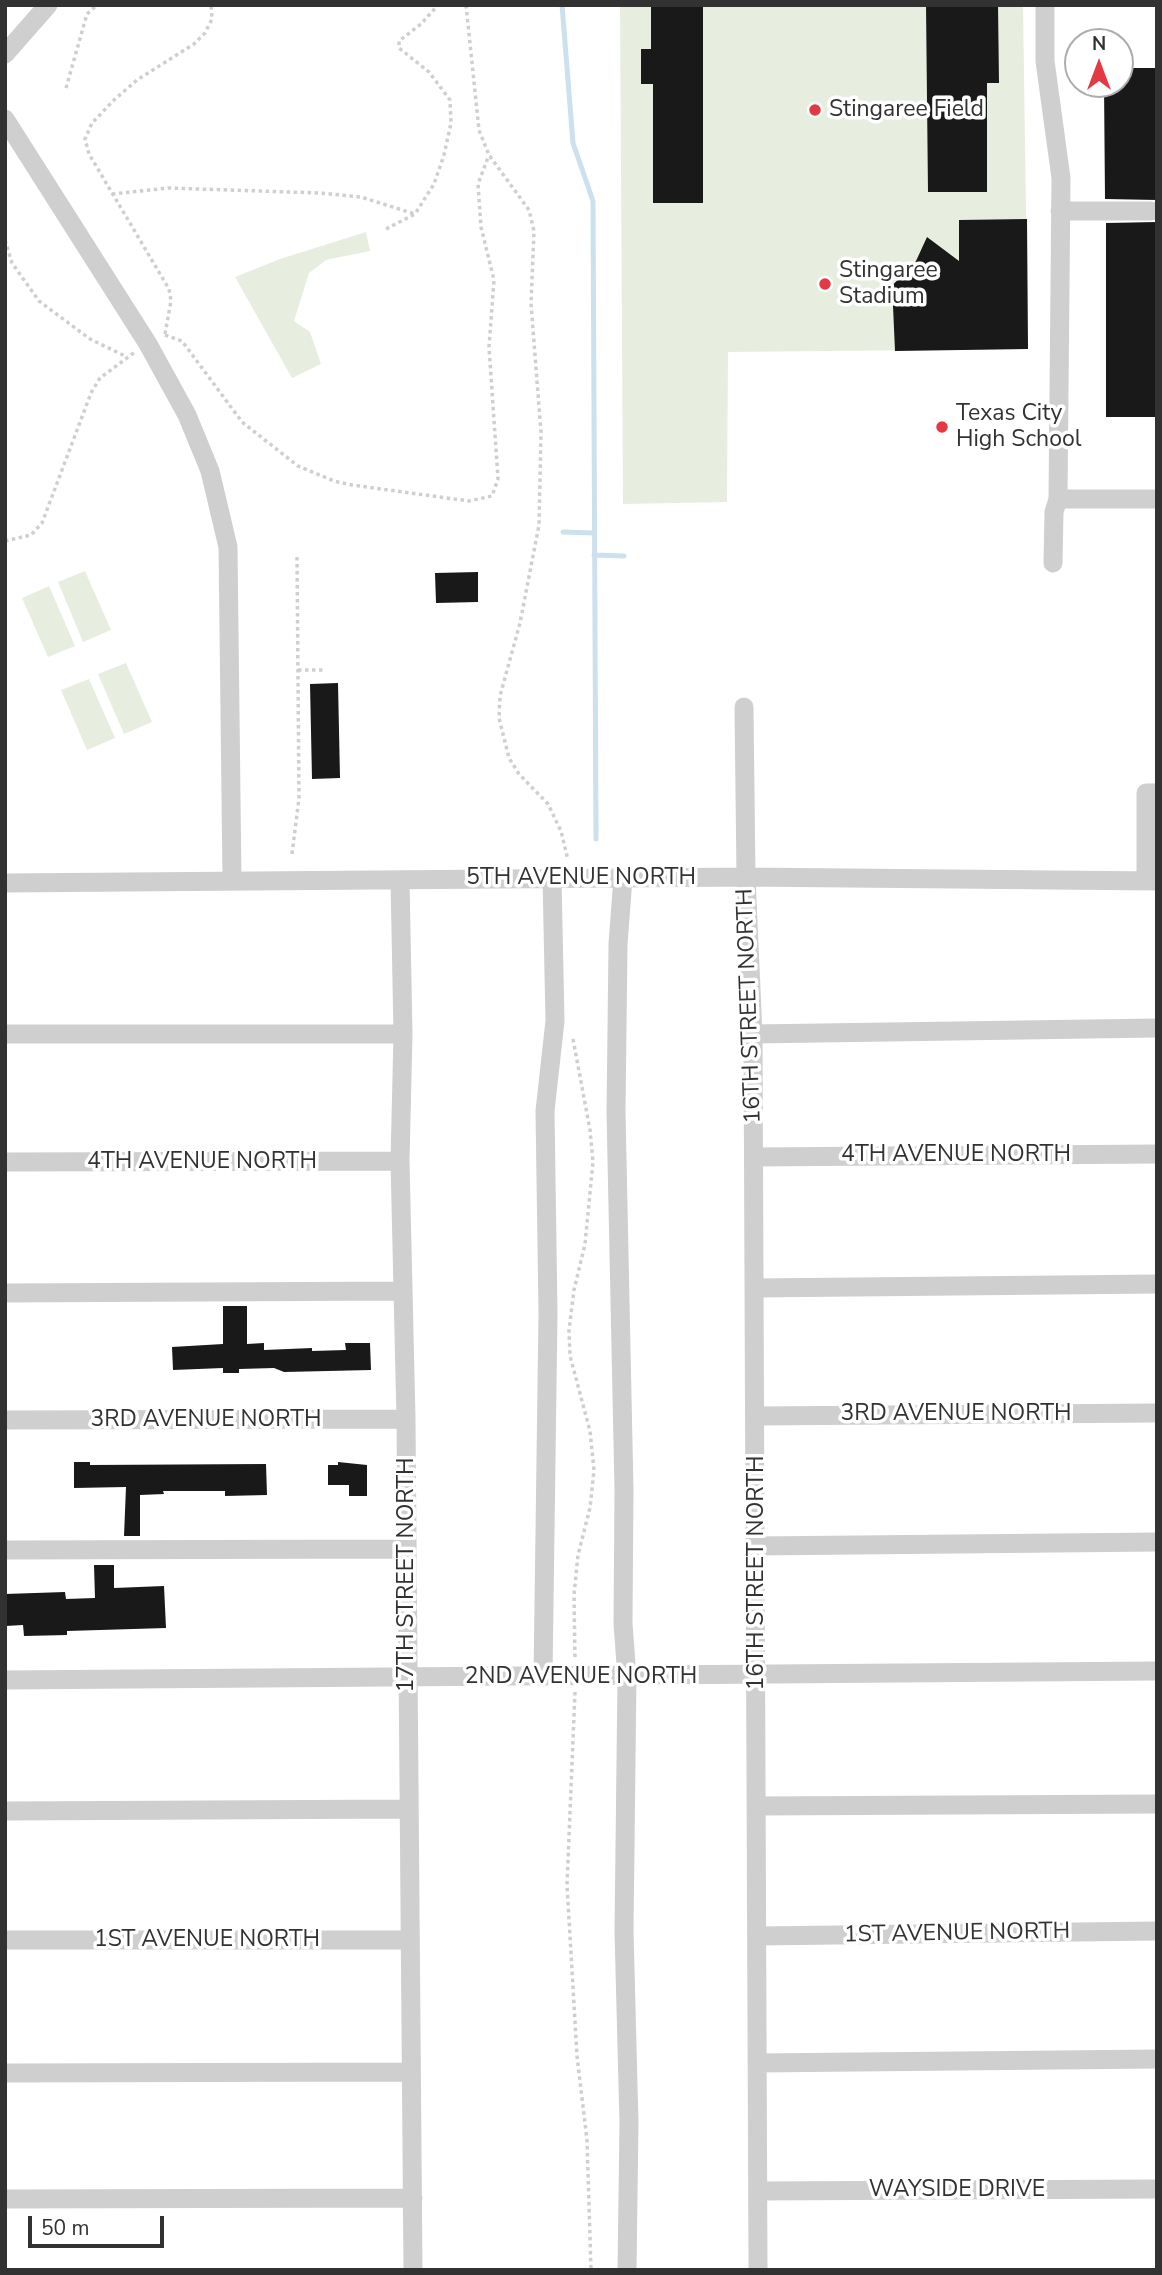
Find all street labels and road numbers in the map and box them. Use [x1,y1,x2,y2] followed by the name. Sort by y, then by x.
[466,864,696,892] street label: 5TH AVENUE NORTH
[732,888,768,1124] street label: 16TH STREET NORTH
[841,1141,1071,1169] street label: 4TH AVENUE NORTH
[87,1148,317,1176] street label: 4TH AVENUE NORTH
[841,1400,1071,1428] street label: 3RD AVENUE NORTH
[91,1406,321,1434] street label: 3RD AVENUE NORTH
[743,1455,771,1691] street label: 16TH STREET NORTH
[393,1457,421,1693] street label: 17TH STREET NORTH
[465,1663,697,1691] street label: 2ND AVENUE NORTH
[844,1918,1070,1950] street label: 1ST AVENUE NORTH
[94,1926,320,1954] street label: 1ST AVENUE NORTH
[869,2176,1045,2204] street label: WAYSIDE DRIVE

